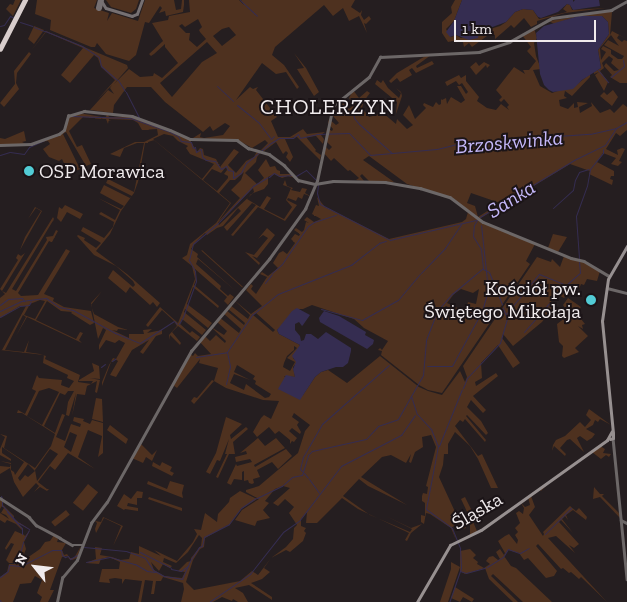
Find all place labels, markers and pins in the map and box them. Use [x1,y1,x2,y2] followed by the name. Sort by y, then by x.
[39,159,165,183] place label: OSP Morawica
[23,165,35,177] marker: OSP Morawica
[424,276,581,323] place label: Kościół pw. Świętego Mikołaja
[585,294,597,306] marker: Kościół pw. Świętego Mikołaja

